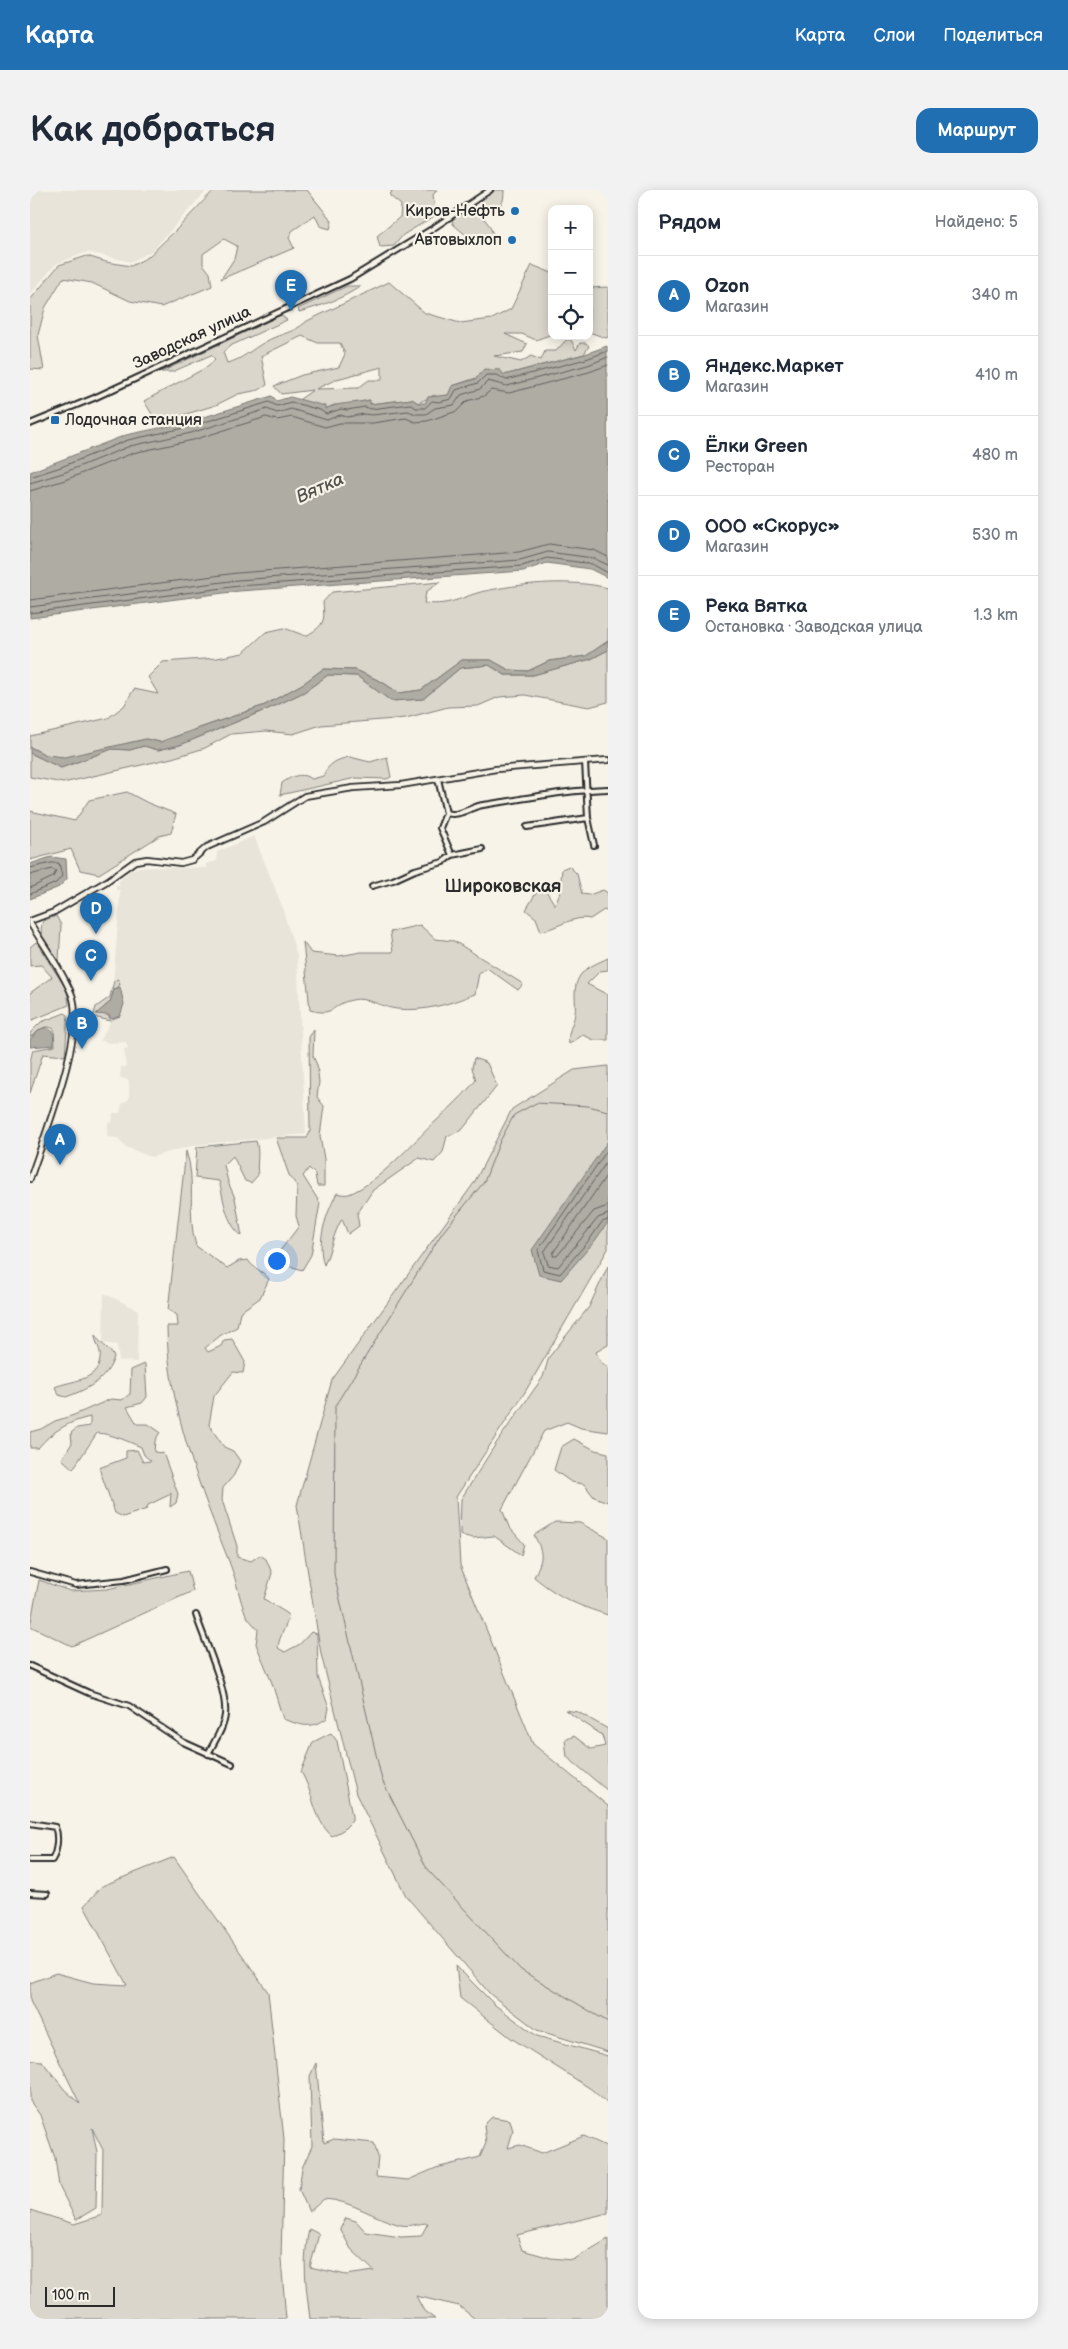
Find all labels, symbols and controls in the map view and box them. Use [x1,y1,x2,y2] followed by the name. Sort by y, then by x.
[25,21,94,50] text: Карта
[795,25,845,46] text: Карта
[873,25,915,46] text: Слои
[943,25,1043,46] text: Поделиться
[916,108,1038,153] button: Маршрут
[30,109,276,152] text: Как добраться
[405,202,505,221] place label: Киров-Нефть
[509,205,521,217] marker: Киров-Нефть
[548,205,593,340] map controls
[548,205,593,250] button: +
[658,210,721,235] text: Рядом
[935,213,1018,232] text: Найдено: 5
[414,231,502,250] place label: Автовыхлоп
[506,234,518,246] marker: Автовыхлоп
[548,250,593,295] button: −
[275,270,307,311] pin: E
[705,275,749,298] text: Ozon
[669,286,679,305] text: A
[971,286,1018,305] text: 340 m
[548,295,593,340] button: locate
[705,298,769,317] text: Магазин
[130,302,254,374] street label: Заводская улица
[705,355,844,378] text: Яндекс.Маркет
[668,366,680,385] text: B
[975,366,1018,385] text: 410 m
[705,378,769,397] text: Магазин
[64,411,202,430] place label: Лодочная станция
[49,414,61,426] marker: Лодочная станция
[705,435,808,458] text: Ёлки Green
[668,446,680,465] text: C
[972,446,1018,465] text: 480 m
[705,458,775,477] text: Ресторан
[293,468,347,508] water label: Вятка
[705,515,840,538] text: ООО «Скорус»
[668,526,680,545] text: D
[972,526,1018,545] text: 530 m
[705,538,769,557] text: Магазин
[705,595,807,618] text: Река Вятка
[669,606,679,625] text: E
[973,606,1018,625] text: 1.3 km
[705,618,923,637] text: Остановка · Заводская улица
[444,876,562,897] district label: Широковская
[80,893,112,934] pin: D
[75,940,107,981] pin: C
[66,1008,98,1049] pin: B
[44,1124,76,1165] pin: A
[264,1248,290,1274] your location
[45,2284,115,2307] scale bar
[52,2287,89,2304] text: 100 m

